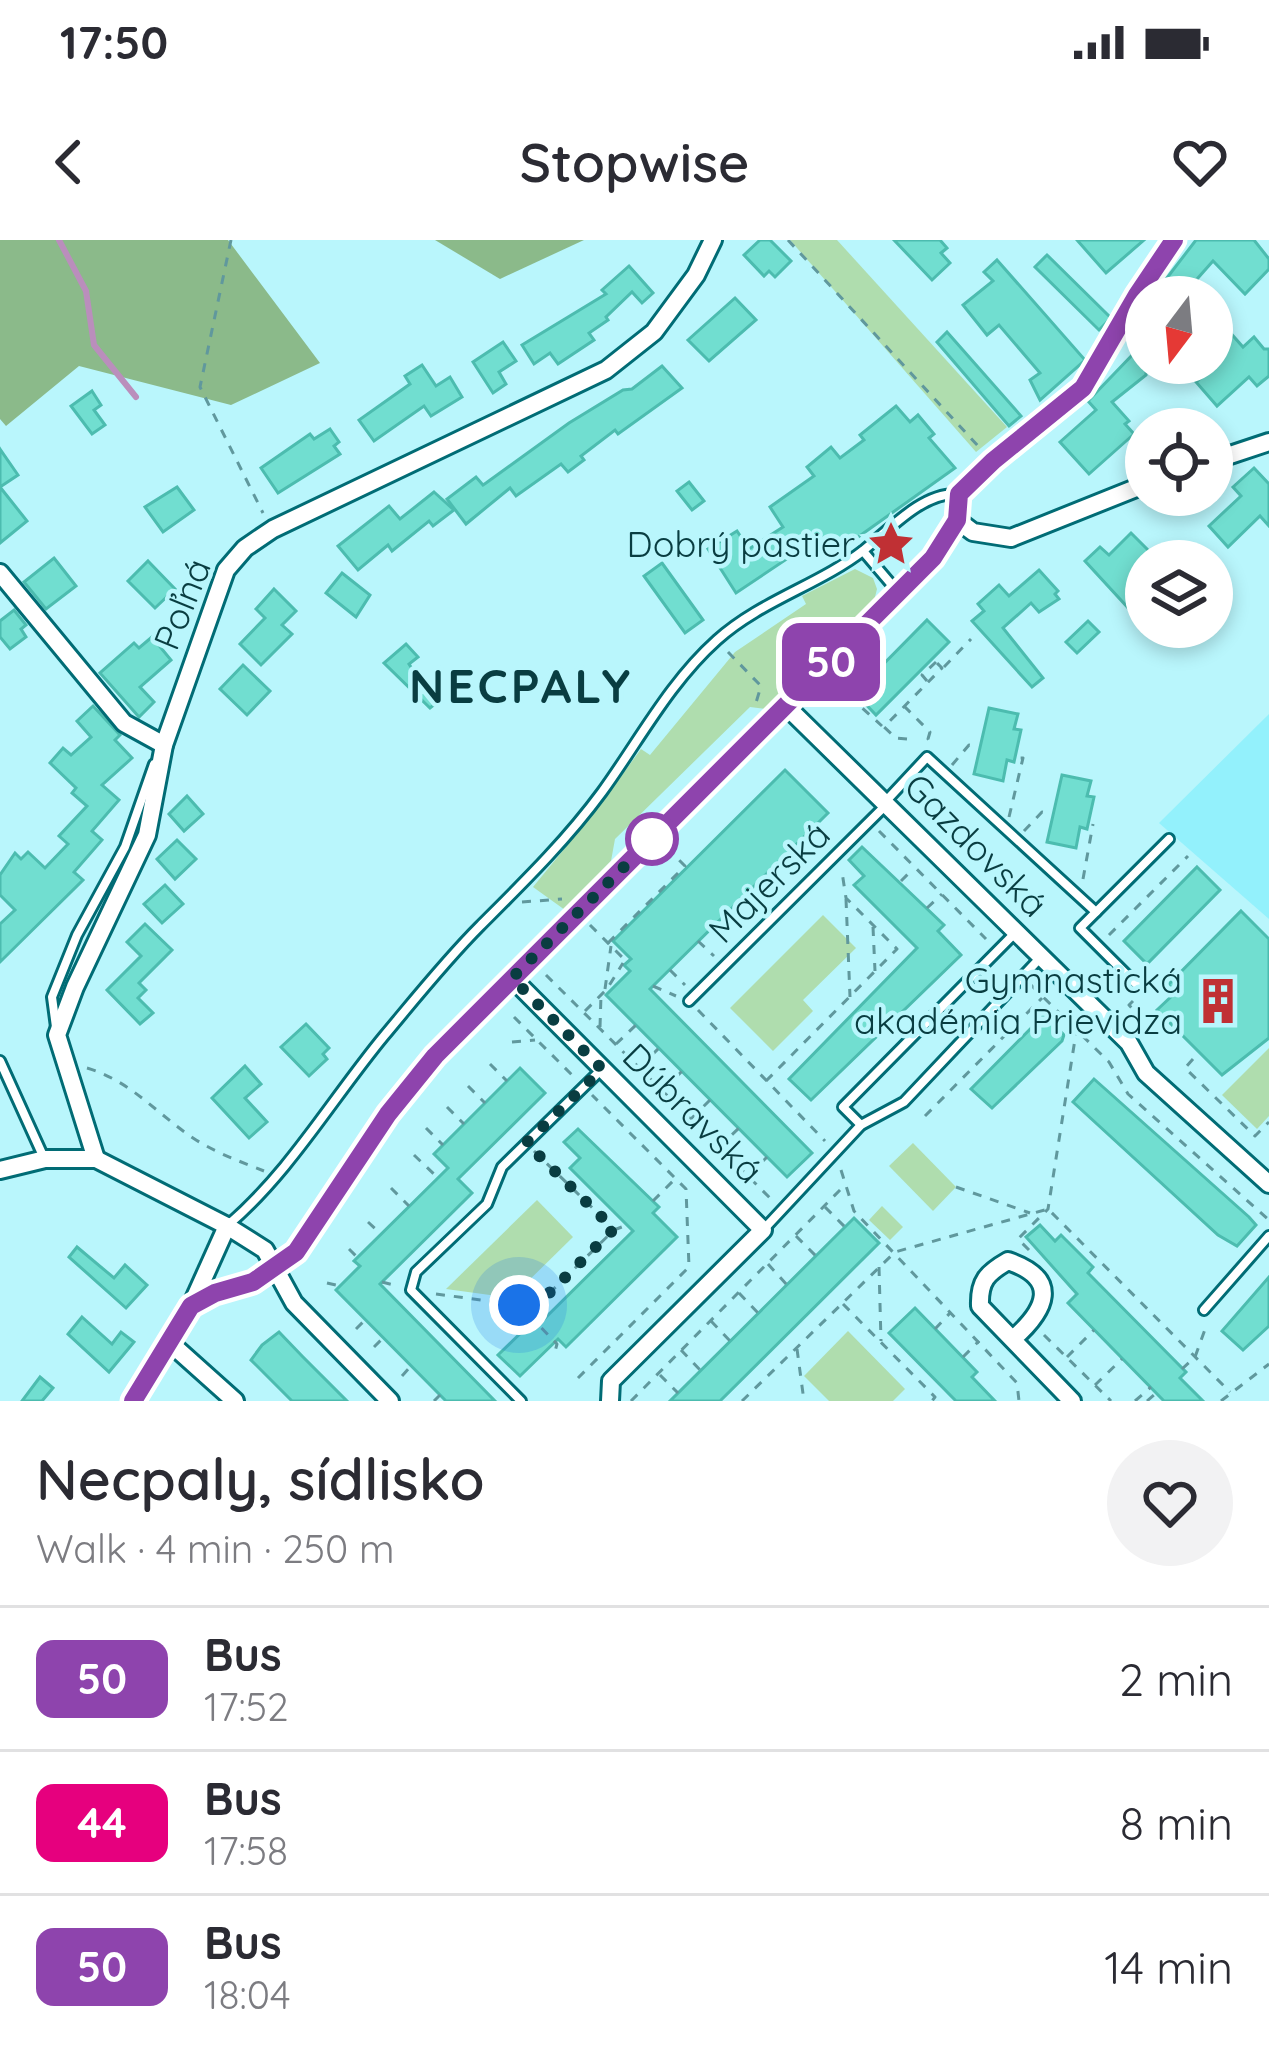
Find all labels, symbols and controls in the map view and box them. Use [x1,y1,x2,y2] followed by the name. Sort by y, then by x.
[60,14,168,70] text: 17:50
[520,128,749,196] text: Stopwise
[36,129,102,195] icon: back
[1167,129,1233,195] icon: heart
[1125,276,1233,384] north arrow
[1125,276,1233,648] map controls
[1125,408,1233,516] button: locate
[866,519,916,569] place icon: Dobrý pastier
[627,521,855,566] place label: Dobrý pastier
[1125,540,1233,648] button: layers
[143,552,220,656] street label: Poľná
[777,623,885,701] line badge: 50
[806,635,856,688] text: 50
[409,655,633,715] district label: NECPALY
[895,764,1057,926] street label: Gazdovská
[699,812,839,952] street label: Majerská
[627,814,677,864] unlabelled marker
[854,957,1182,1043] place label: Gymnastická akadémia Prievidza
[1193,976,1243,1026] building icon: Gymnastická akadémia Prievidza
[614,1033,773,1192] street label: Dúbravská
[489,1275,549,1335] your location
[1107,1440,1233,1566] button: heart
[36,1443,485,1514] text: Necpaly, sídlisko
[36,1524,395,1573] text: Walk · 4 min · 250 m
[204,1626,282,1682] text: Bus
[1119,1651,1233,1707] text: 2 min
[77,1652,127,1705] text: 50
[204,1682,289,1731] text: 17:52
[204,1770,282,1826] text: Bus
[1120,1795,1233,1851] text: 8 min
[77,1796,127,1849] text: 44
[204,1826,288,1875] text: 17:58
[204,1914,282,1970] text: Bus
[1104,1939,1233,1995] text: 14 min
[77,1940,127,1993] text: 50
[204,1970,291,2019] text: 18:04

